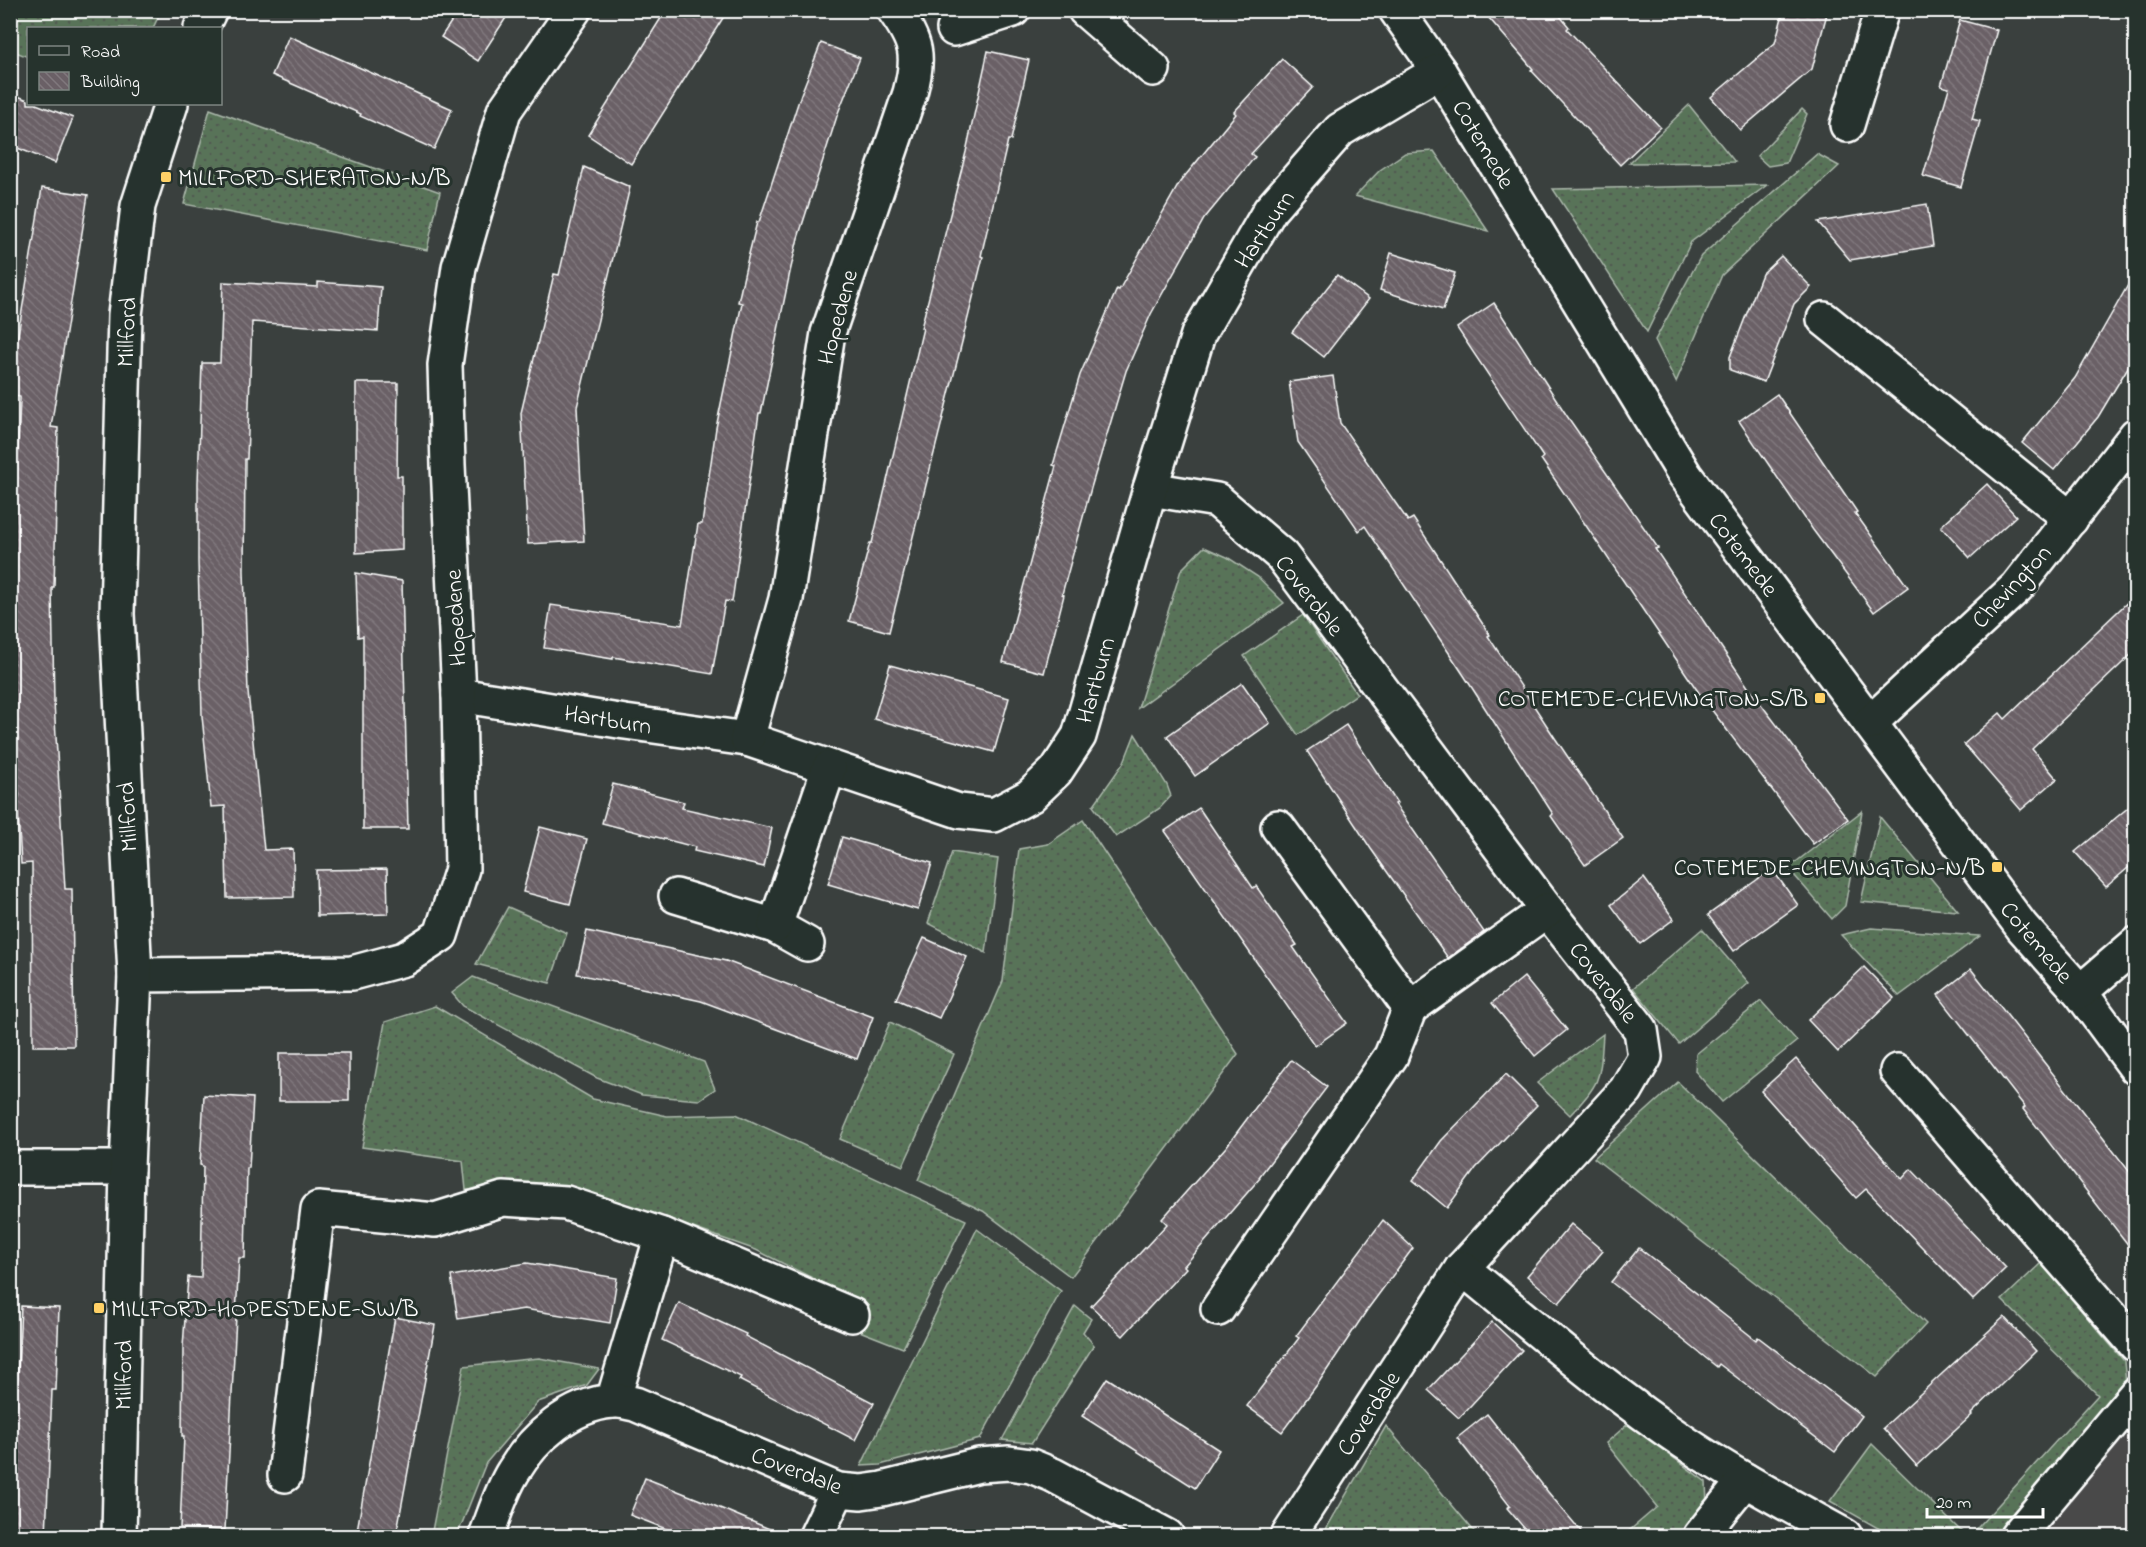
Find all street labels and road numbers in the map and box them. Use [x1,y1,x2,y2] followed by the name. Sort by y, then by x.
[1442,94,1522,197] street label: Cotemede
[1227,184,1305,277] street label: Hartburn
[810,266,869,369] street label: Hopedene
[109,296,148,368] street label: Millford
[1699,506,1786,605] street label: Cotemede
[1965,538,2061,638] street label: Chevington
[1265,548,1351,645] street label: Coverdale
[437,568,478,667] street label: Hopedene
[1068,634,1126,728] street label: Hartburn
[561,697,654,746] street label: Hartburn
[110,780,149,853] street label: Millford
[1990,895,2080,993] street label: Cotemede
[1559,935,1645,1032] street label: Coverdale
[107,1339,144,1410] street label: Millford
[1330,1365,1411,1464] street label: Coverdale
[745,1439,847,1506] street label: Coverdale

